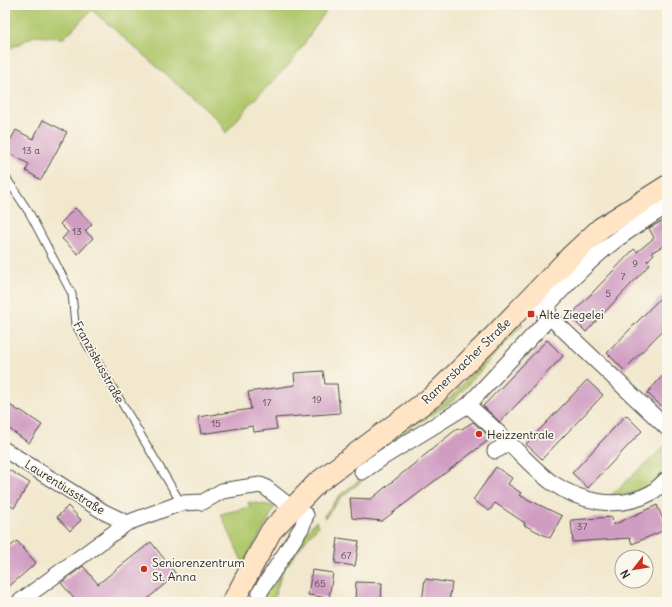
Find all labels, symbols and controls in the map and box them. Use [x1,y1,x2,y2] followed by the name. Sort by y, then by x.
[22,144,40,157] house number: 13 a
[72,225,82,238] house number: 13
[632,257,638,270] house number: 9
[621,270,626,283] house number: 7
[605,287,611,300] house number: 5
[539,307,604,322] place label: Alte Ziegelei
[526,309,536,319] marker: Alte Ziegelei
[419,315,513,407] street label: Ramersbacher Straße
[70,318,128,406] street label: Franziskusstraße
[312,393,322,406] house number: 19
[263,396,272,409] house number: 17
[211,417,221,430] house number: 15
[487,427,554,442] place label: Heizzentrale
[474,429,484,439] marker: Heizzentrale
[22,456,108,518] street label: Laurentiusstraße
[577,520,587,533] house number: 37
[341,549,351,562] house number: 67
[614,549,654,589] north arrow
[152,555,245,584] place label: Seniorenzentrum St. Anna
[139,564,149,574] marker: Seniorenzentrum St. Anna
[617,567,633,581] text: N
[314,577,326,590] house number: 65

